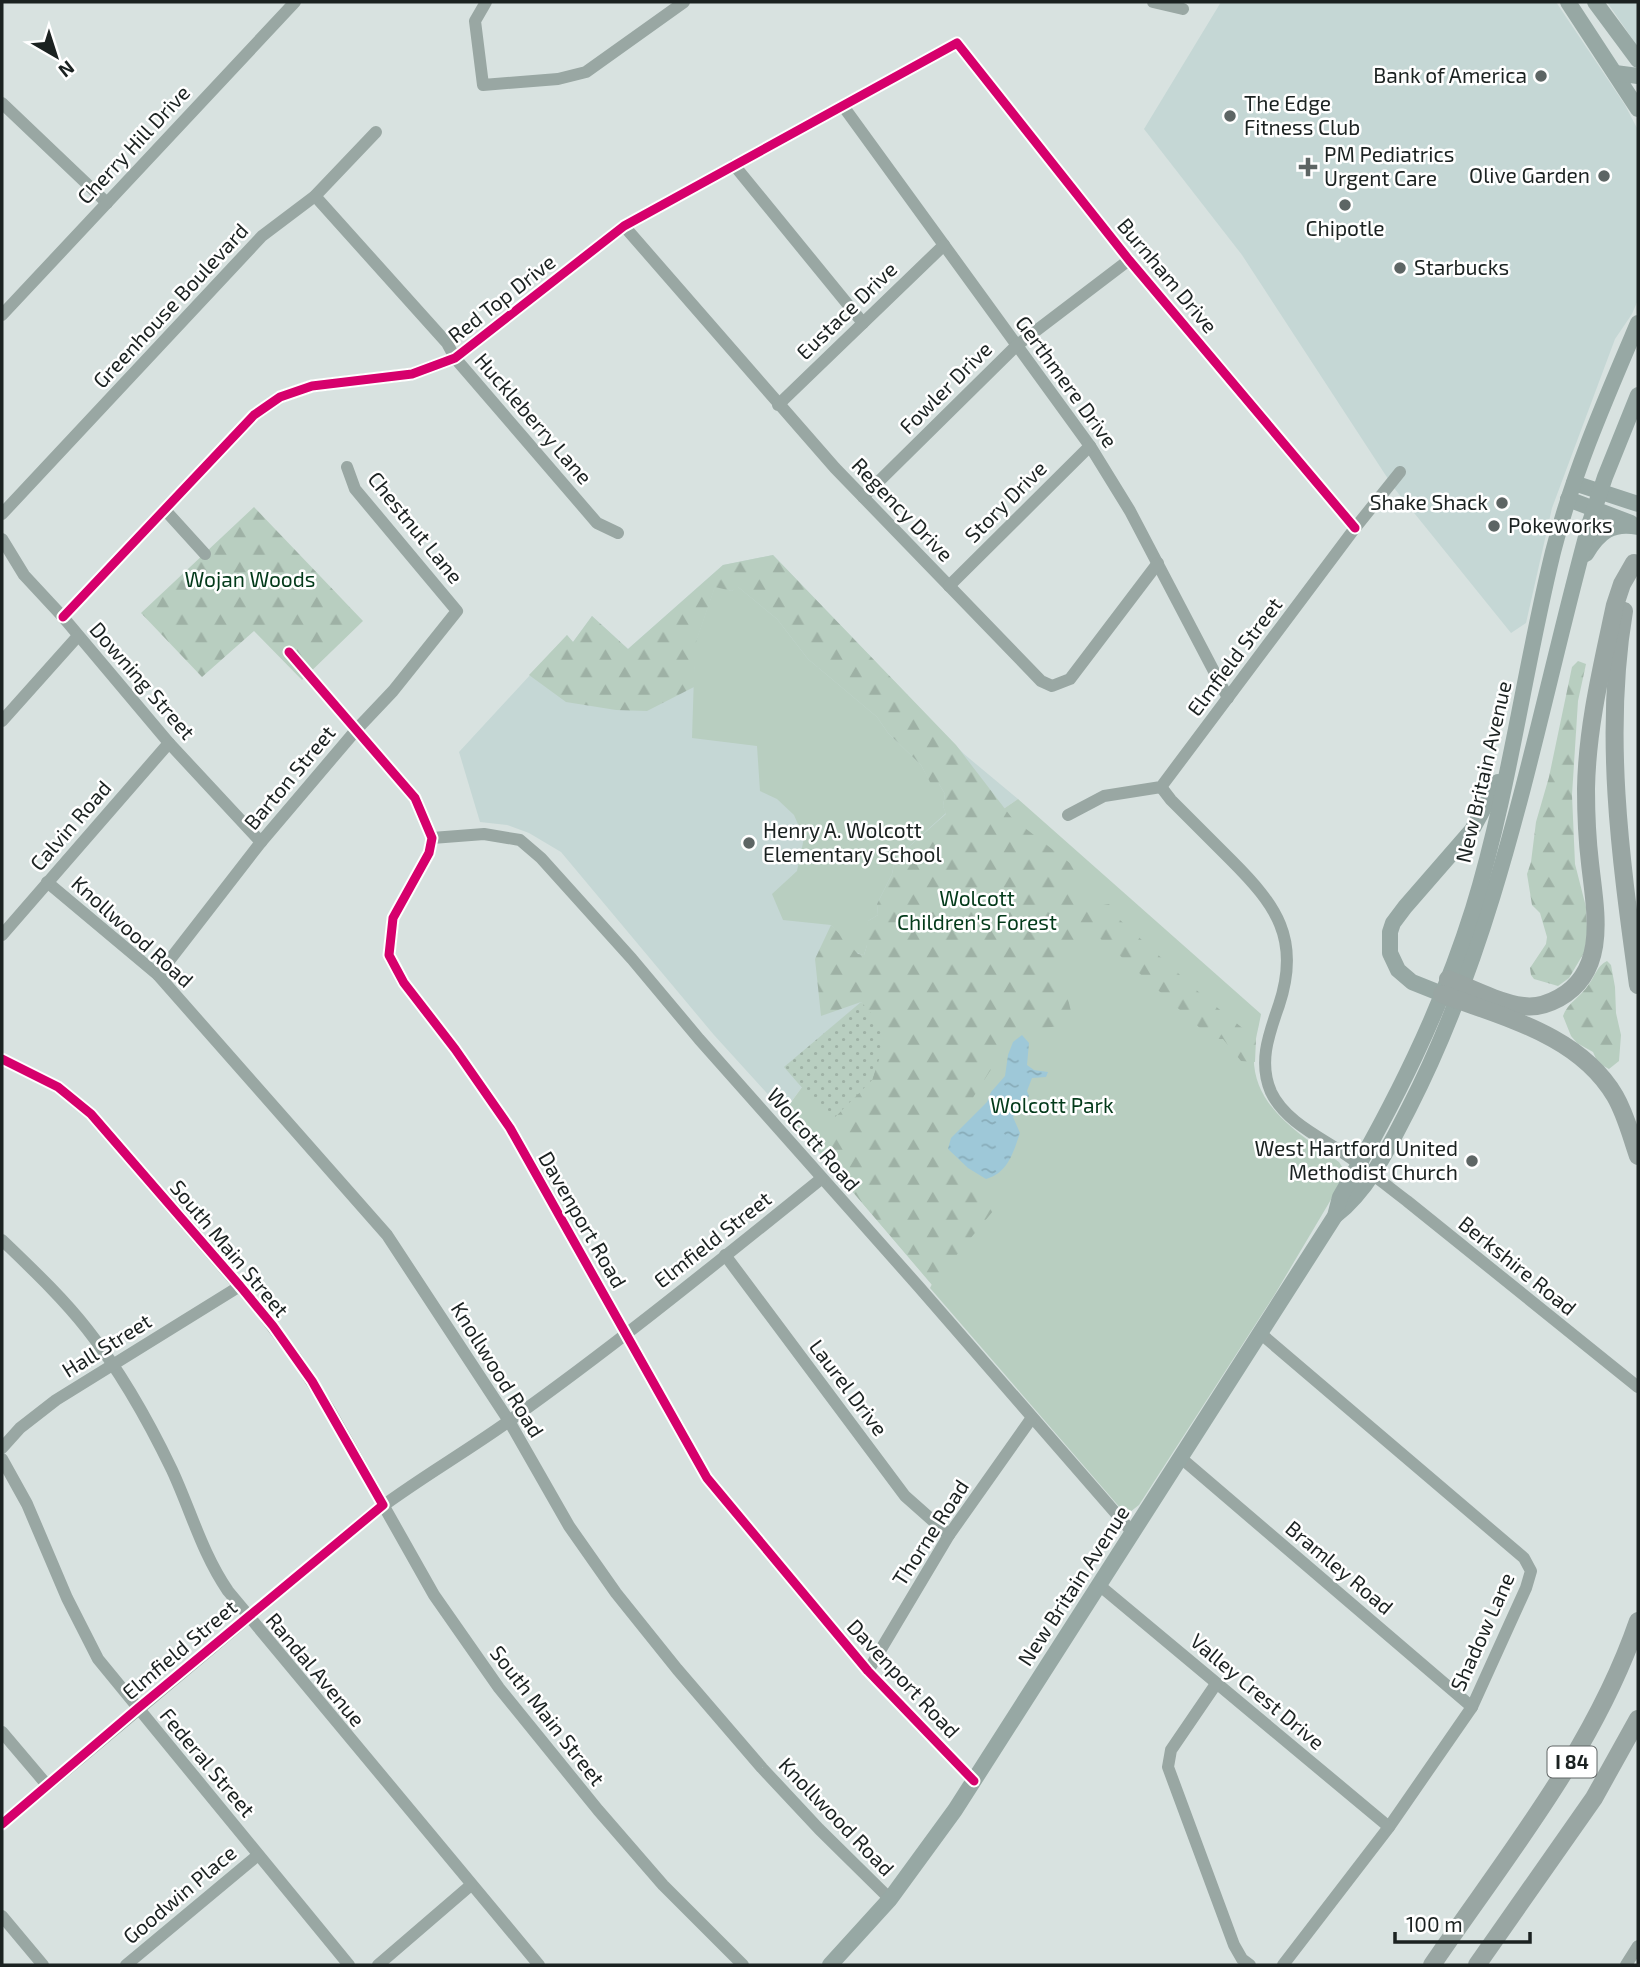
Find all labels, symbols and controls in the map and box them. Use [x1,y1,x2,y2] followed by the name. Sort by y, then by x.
[21,21,91,91] north arrow
[54,56,80,83] text: N
[1373,62,1527,87] place label: Bank of America
[1533,68,1549,84] marker: Bank of America
[71,79,194,209] street label: Cherry Hill Drive
[1244,90,1360,139] place label: The Edge Fitness Club
[1222,108,1238,124] marker: The Edge Fitness Club
[1324,141,1454,190] place label: PM Pediatrics Urgent Care
[1298,157,1318,177] marker: PM Pediatrics Urgent Care
[1469,162,1590,187] place label: Olive Garden
[1596,168,1612,184] marker: Olive Garden
[1337,197,1353,213] marker: Chipotle
[1113,213,1223,338] street label: Burnham Drive
[1306,215,1384,240] place label: Chipotle
[87,217,253,392] street label: Greenhouse Boulevard
[443,248,560,347] street label: Red Top Drive
[1414,254,1509,279] place label: Starbucks
[791,256,901,364] street label: Eustace Drive
[1392,260,1408,276] marker: Starbucks
[1011,310,1123,452] street label: Gerthmere Drive
[894,336,996,438] street label: Fowler Drive
[470,347,598,489] street label: Huckleberry Lane
[847,452,959,566] street label: Regency Drive
[959,455,1051,547] street label: Story Drive
[363,466,469,588] street label: Chestnut Lane
[1370,489,1488,514] place label: Shake Shack
[1494,495,1510,511] marker: Shake Shack
[1508,512,1613,537] place label: Pokeworks
[1486,518,1502,534] marker: Pokeworks
[185,566,315,592] park label: Wojan Woods
[1181,592,1286,720] street label: Elmfield Street
[85,616,201,744] street label: Downing Street
[1449,678,1516,865] street label: New Britain Avenue
[238,720,340,834] street label: Barton Street
[24,775,116,875] street label: Calvin Road
[763,817,943,866] place label: Henry A. Wolcott Elementary School
[741,835,757,851] marker: Henry A. Wolcott Elementary School
[67,870,199,992] street label: Knollwood Road
[897,885,1057,934] park label: Wolcott Children's Forest
[762,1082,866,1196] street label: Wolcott Road
[990,1092,1114,1117] park label: Wolcott Park
[1254,1135,1458,1184] place label: West Hartford United Methodist Church
[534,1147,633,1292] street label: Davenport Road
[1464,1153,1480,1169] marker: West Hartford United Methodist Church
[166,1175,295,1322] street label: South Main Street
[649,1185,776,1292] street label: Elmfield Street
[1454,1210,1582,1320] street label: Berkshire Road
[447,1297,550,1442] street label: Knollwood Road
[57,1307,155,1382] street label: Hall Street
[805,1334,893,1440] street label: Laurel Drive
[886,1475,973,1590] street label: Thorne Road
[1012,1500,1134,1670] street label: New Britain Avenue
[1281,1515,1399,1619] street label: Bramley Road
[1444,1568,1519,1694] street label: Shadow Lane
[117,1594,241,1704] street label: Elmfield Street
[261,1607,371,1731] street label: Randal Avenue
[843,1613,966,1743] street label: Davenport Road
[1186,1627,1330,1754] street label: Valley Crest Drive
[486,1640,611,1790] street label: South Main Street
[155,1703,261,1822] street label: Federal Street
[1548,1746,1596,1778] road number: I 84
[774,1752,900,1880] street label: Knollwood Road
[117,1839,241,1948] street label: Goodwin Place
[1395,1900,1530,1944] scale bar
[1406,1911,1463,1936] text: 100 m

